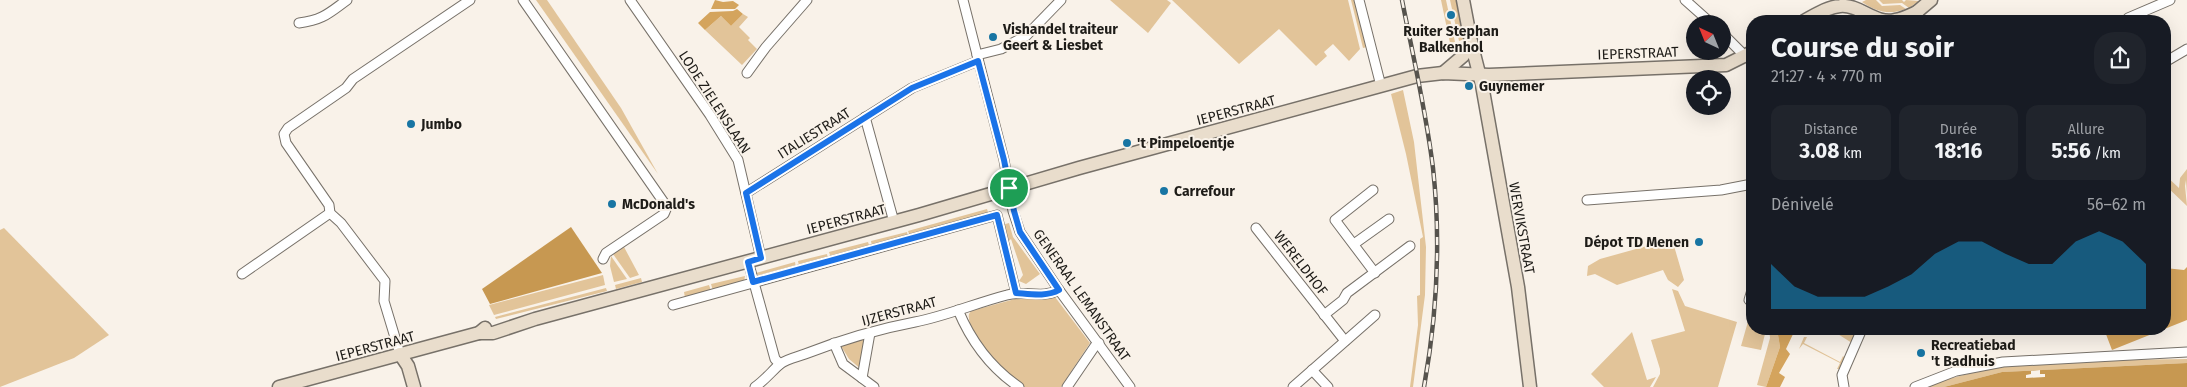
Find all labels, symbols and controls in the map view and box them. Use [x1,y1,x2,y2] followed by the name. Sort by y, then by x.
[1445,9,1457,21] marker: Ruiter Stephan Balkenhol
[1686,15,1731,60] north arrow
[1686,15,1731,115] map controls
[1002,21,1118,54] place label: Vishandel traiteur Geert & Liesbet
[1403,23,1499,56] place label: Ruiter Stephan Balkenhol
[987,31,999,43] marker: Vishandel traiteur Geert & Liesbet
[1771,31,1954,64] text: Course du soir
[2094,32,2146,84] button: share
[1597,44,1680,63] street label: IEPERSTRAAT
[675,48,754,157] street label: LODE ZIELENSLAAN
[1771,67,1882,86] text: 21:27 · 4 × 770 m
[1686,70,1731,115] button: locate
[1479,78,1545,95] place label: Guynemer
[1463,80,1475,92] marker: Guynemer
[1195,92,1278,129] street label: IEPERSTRAAT
[775,104,855,163] street label: ITALIESTRAAT
[420,116,462,133] place label: Jumbo
[405,118,417,130] marker: Jumbo
[1804,121,1858,138] text: Distance
[1940,121,1977,138] text: Durée
[2068,121,2105,138] text: Allure
[1137,135,1235,152] place label: 't Pimpeloentje
[1121,137,1133,149] marker: 't Pimpeloentje
[1799,138,1839,164] text: 3.08
[1935,138,1982,164] text: 18:16
[2051,138,2091,164] text: 5:56
[1839,145,1862,162] text: km
[2091,145,2121,162] text: /km
[988,167,1030,209] pin
[995,174,1023,202] icon: arrive
[1505,181,1538,276] street label: WERVIKSTRAAT
[1174,183,1235,200] place label: Carrefour
[1158,185,1170,197] marker: Carrefour
[1771,195,1834,214] text: Dénivelé
[2087,195,2146,214] text: 56–62 m
[622,196,695,213] place label: McDonald's
[606,198,618,210] marker: McDonald's
[805,201,888,238] street label: IEPERSTRAAT
[1030,226,1134,365] street label: GENERAAL LEMANSTRAAT
[1270,228,1331,299] street label: WERELDHOF
[1584,234,1689,251] place label: Dépot TD Menen
[1693,236,1705,248] marker: Dépot TD Menen
[860,293,939,330] street label: IJZERSTRAAT
[334,328,417,365] street label: IEPERSTRAAT
[1931,337,2016,370] place label: Recreatiebad 't Badhuis
[1915,347,1927,359] marker: Recreatiebad 't Badhuis

